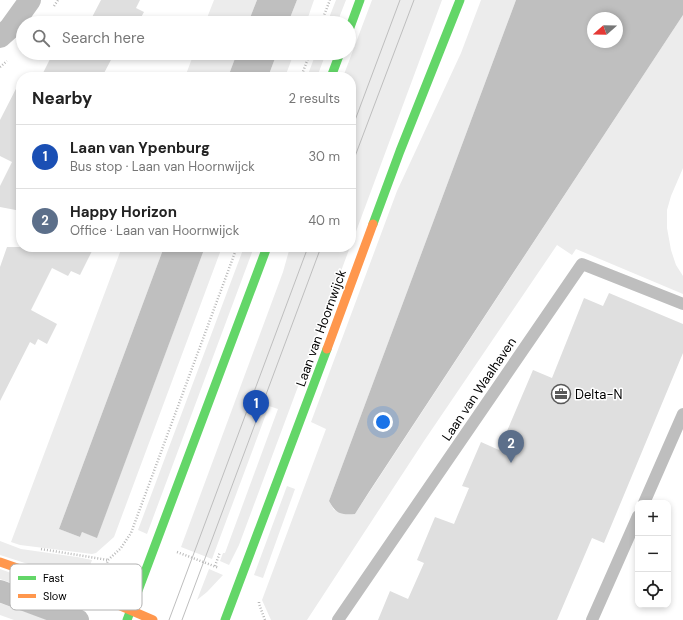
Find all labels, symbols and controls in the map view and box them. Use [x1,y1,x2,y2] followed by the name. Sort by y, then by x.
[587,12,623,48] north arrow
[16,16,356,60] search box
[30,27,52,49] icon: search
[62,28,145,48] text: Search here
[32,87,92,109] text: Nearby
[289,90,340,107] text: 2 results
[70,138,210,158] text: Laan van Ypenburg
[43,148,47,165] text: 1
[308,148,340,165] text: 30 m
[70,158,255,175] text: Bus stop · Laan van Hoornwijck
[70,202,177,222] text: Happy Horizon
[41,212,49,229] text: 2
[308,212,340,229] text: 40 m
[70,222,239,239] text: Office · Laan van Hoornwijck
[292,267,350,389] street label: Laan van Hoornwijck
[438,334,520,444] street label: Laan van Waalhaven
[550,383,572,405] office icon: Delta-N
[575,386,622,403] place label: Delta-N
[243,390,269,423] pin: 1
[373,412,393,432] your location
[498,430,524,463] pin: 2
[635,500,671,608] map controls
[635,500,671,536] button: +
[635,536,671,572] button: −
[10,564,142,610] legend
[43,571,64,585] text: Fast
[635,572,671,608] button: locate
[43,589,67,603] text: Slow

